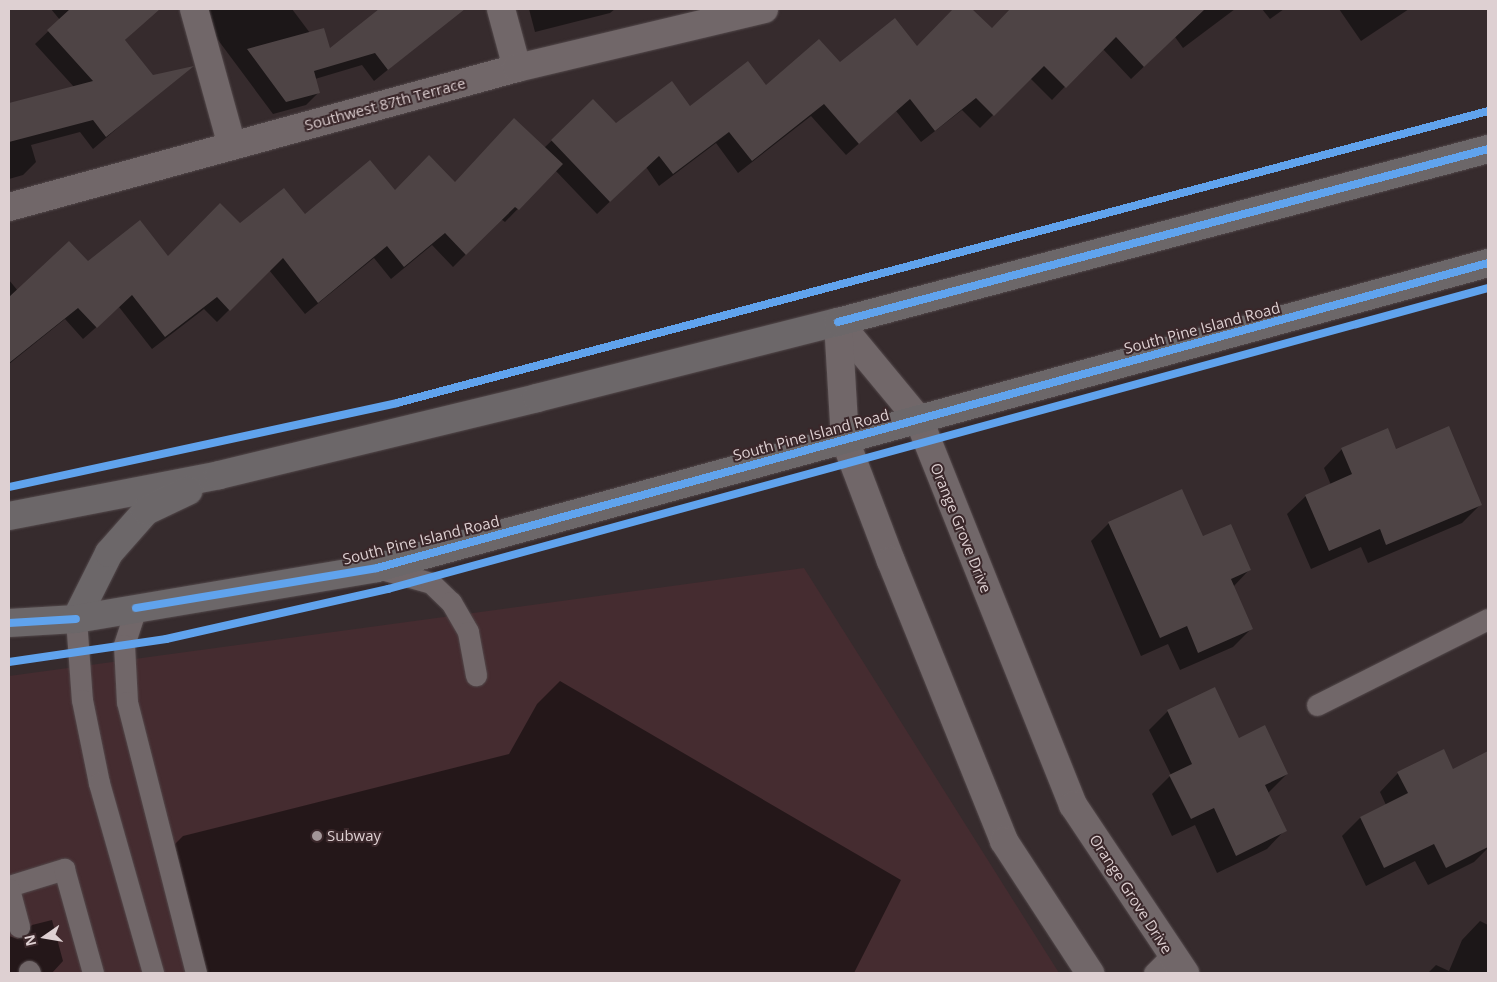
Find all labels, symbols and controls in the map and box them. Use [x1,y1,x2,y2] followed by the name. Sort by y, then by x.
[303,74,467,134] street label: Southwest 87th Terrace
[1122,299,1282,357] street label: South Pine Island Road
[731,406,891,464] street label: South Pine Island Road
[927,460,995,596] street label: Orange Grove Drive
[341,512,501,568] street label: South Pine Island Road
[327,827,381,845] place label: Subway
[311,830,323,842] marker: Subway
[1086,831,1176,957] street label: Orange Grove Drive
[20,912,70,962] north arrow
[19,933,40,948] text: N

